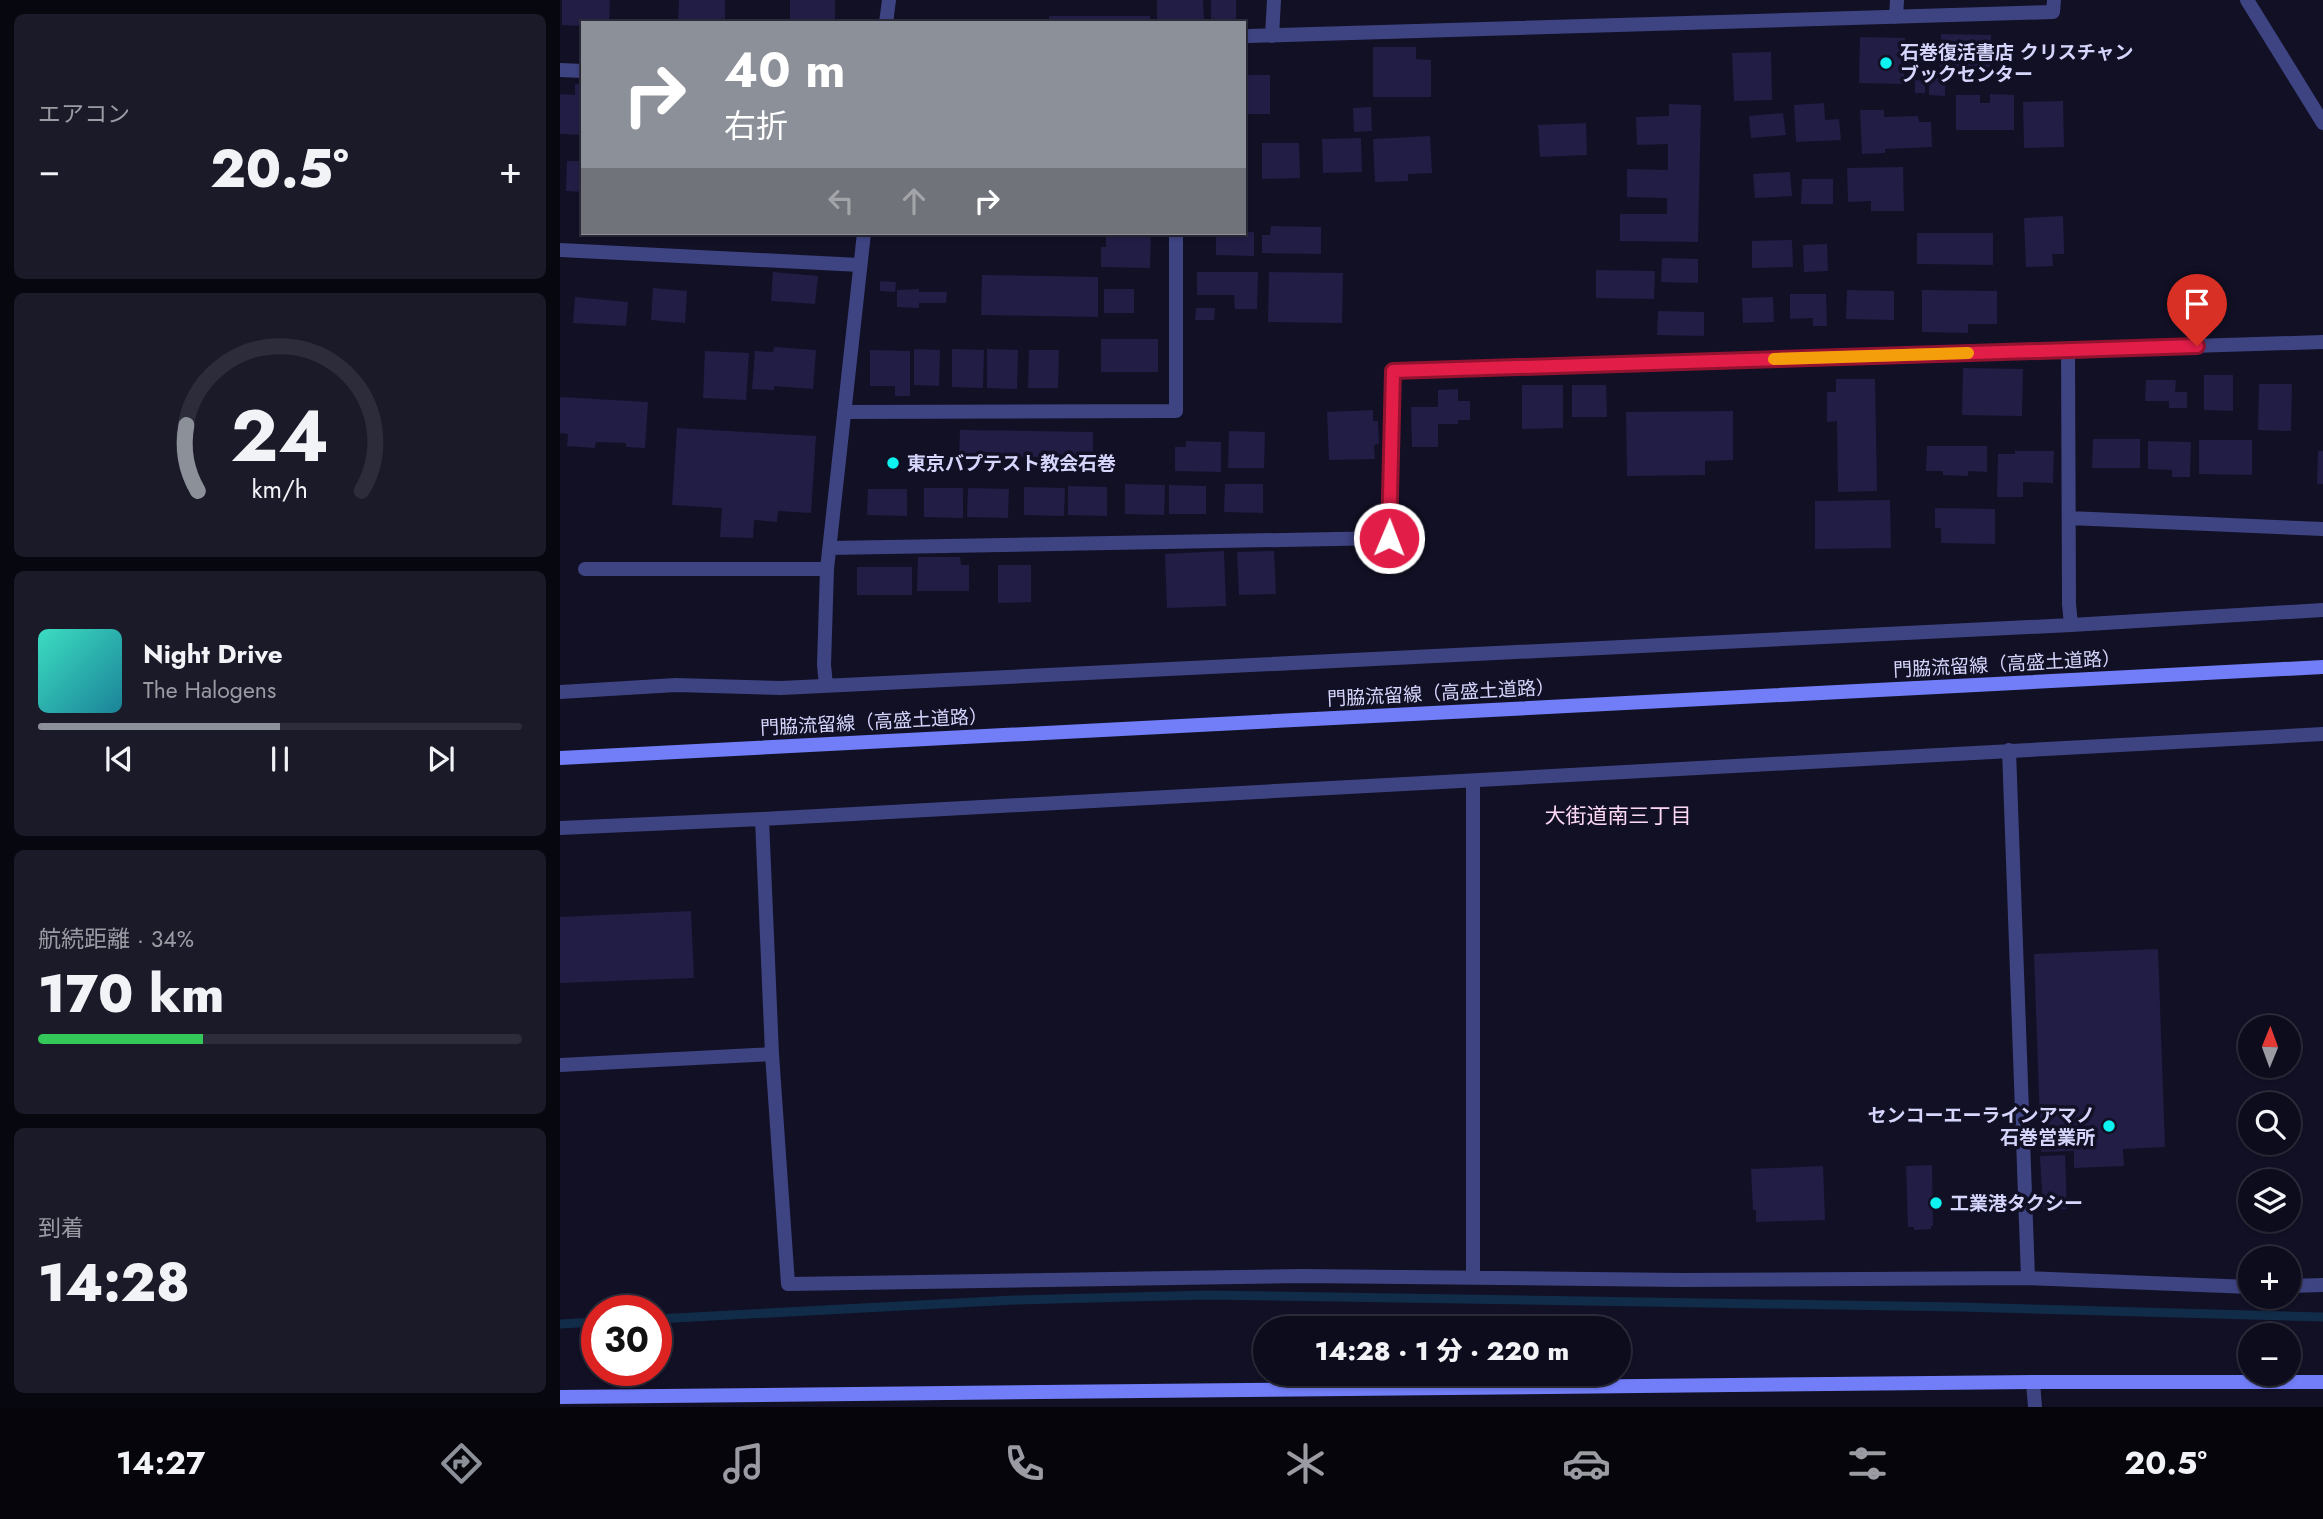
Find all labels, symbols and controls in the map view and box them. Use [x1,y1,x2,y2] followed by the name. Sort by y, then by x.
[724,35,846,105] text: 40 m
[1900,39,2134,88] place label: 石巻復活書店 クリスチャン ブックセンター
[609,49,700,140] icon: right
[1878,55,1894,71] marker: 石巻復活書店 クリスチャン ブックセンター
[38,97,130,131] text: エアコン
[724,103,788,149] text: 右折
[210,131,349,207] text: 20.5°
[38,142,60,197] text: −
[499,142,522,197] text: +
[822,182,860,220] icon: left
[895,182,933,220] icon: ahead
[968,182,1006,220] icon: right
[2167,274,2227,346] pin
[2178,285,2216,323] icon: arrive
[231,383,329,488] text: 24
[907,450,1116,477] place label: 東京バプテスト教会石巻
[885,455,901,471] marker: 東京バプテスト教会石巻
[252,471,308,507] text: km/h
[1352,501,1426,575] position arrow
[143,635,283,673] text: Night Drive
[1892,645,2122,683] street label: 門脇流留線（高盛土道路）
[143,673,276,707] text: The Halogens
[1326,674,1556,712] street label: 門脇流留線（高盛土道路）
[759,703,989,741] street label: 門脇流留線（高盛土道路）
[100,740,138,778] icon: previous
[261,740,299,778] icon: pause
[422,740,460,778] icon: next
[1545,801,1692,831] district label: 大街道南三丁目
[38,922,194,956] text: 航続距離 · 34%
[38,956,224,1032] text: 170 km
[2238,1015,2301,1078] north arrow
[2238,1015,2301,1386] map controls
[2238,1092,2301,1155] button: search
[1868,1102,2095,1151] place label: センコーエーラインアマノ 石巻営業所
[2101,1118,2117,1134] marker: センコーエーラインアマノ 石巻営業所
[2238,1169,2301,1232] button: layers
[1950,1190,2083,1217] place label: 工業港タクシー
[1928,1195,1944,1211] marker: 工業港タクシー
[38,1211,84,1245] text: 到着
[38,1245,190,1321] text: 14:28
[2238,1246,2301,1309] button: +
[581,1295,672,1386] speed limit sign: 30
[2238,1323,2301,1386] button: −
[1315,1332,1569,1370] text: 14:28 · 1 分 · 220 m
[437,1439,486,1488] icon: directions
[719,1439,768,1488] icon: music
[1000,1439,1049,1488] icon: phone
[1281,1439,1330,1488] icon: climate
[1562,1439,1611,1488] icon: car
[1843,1439,1892,1488] icon: filters
[116,1440,205,1486] text: 14:27
[2124,1440,2207,1486] text: 20.5°

